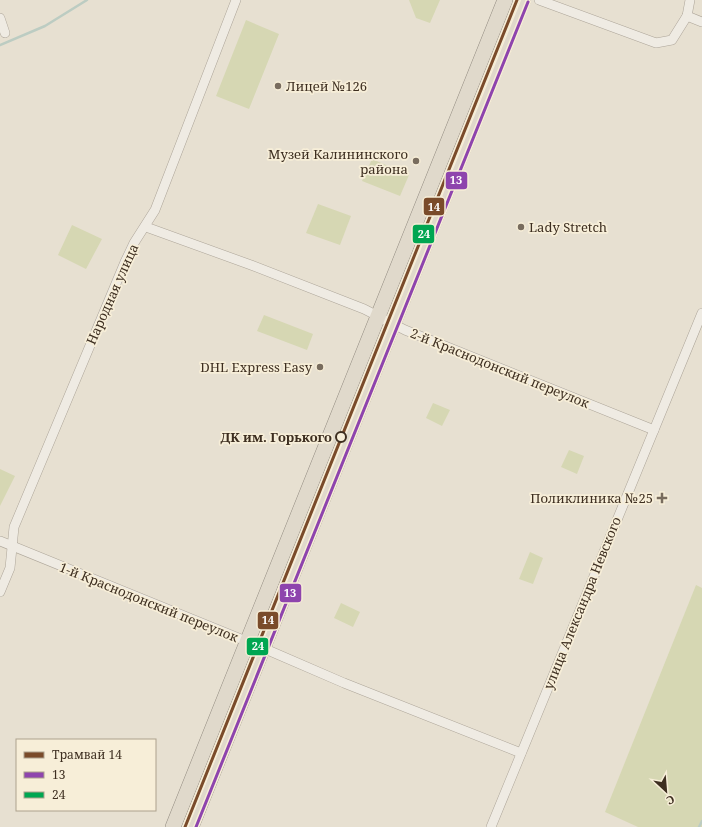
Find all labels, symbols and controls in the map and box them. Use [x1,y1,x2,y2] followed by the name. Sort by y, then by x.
[286,77,367,95] place label: Лицей №126
[273,81,283,91] marker: Лицей №126
[268,145,408,178] place label: Музей Калининского района
[411,156,421,166] marker: Музей Калининского района
[445,171,468,190] line badge: 13
[450,172,462,187] text: 13
[423,197,445,216] line badge: 14
[428,199,440,214] text: 14
[529,218,607,236] place label: Lady Stretch
[516,222,526,232] marker: Lady Stretch
[412,224,435,244] line badge: 24
[418,226,430,241] text: 24
[82,241,142,347] street label: Народная улица
[408,324,592,412] street label: 2-й Краснодонский переулок
[200,358,313,376] place label: DHL Express Easy
[315,362,325,372] marker: DHL Express Easy
[220,428,332,446] place label: ДК им. Горького
[335,431,347,443] marker: ДК им. Горького
[530,489,653,507] place label: Поликлиника №25
[656,492,668,504] marker: Поликлиника №25
[539,514,625,692] street label: улица Александра Невского
[57,558,241,646] street label: 1-й Краснодонский переулок
[279,583,302,603] line badge: 13
[284,585,296,600] text: 13
[257,611,279,630] line badge: 14
[262,612,274,627] text: 14
[246,637,269,656] line badge: 24
[252,638,264,653] text: 24
[16,739,156,811] legend
[52,746,122,763] text: Трамвай 14
[52,766,66,783] text: 13
[646,771,686,811] north arrow
[52,786,66,803] text: 24
[664,792,677,809] text: С

